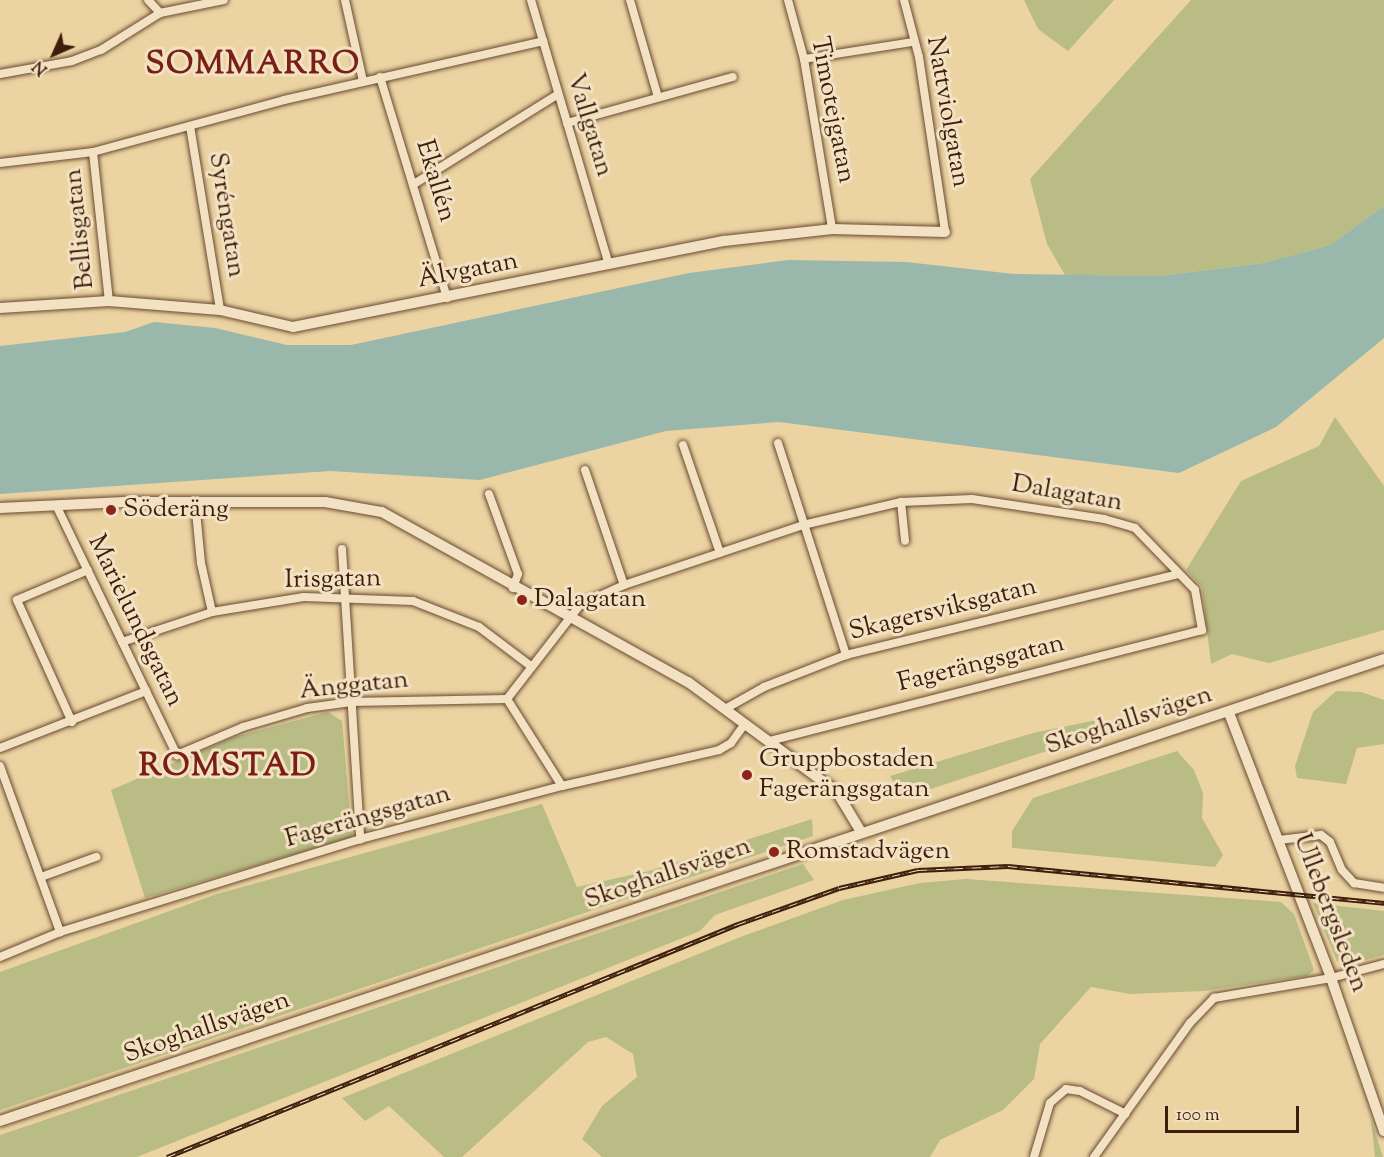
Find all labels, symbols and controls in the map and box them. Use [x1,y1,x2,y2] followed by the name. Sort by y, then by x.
[24,24,84,84] north arrow
[803,34,861,186] street label: Timotejgatan
[918,34,976,190] street label: Nattviolgatan
[145,46,361,84] district label: SOMMARRO
[28,54,54,80] text: N
[559,70,619,180] street label: Vallgatan
[408,136,462,226] street label: Ekallén
[201,150,251,280] street label: Syréngatan
[58,167,102,291] street label: Bellisgatan
[415,246,521,296] street label: Älvgatan
[1009,469,1125,519] street label: Dalagatan
[123,494,229,526] place label: Söderäng
[104,503,118,517] marker: Söderäng
[80,530,190,712] street label: Marielundsgatan
[284,564,382,596] street label: Irisgatan
[846,572,1040,648] street label: Skagersviksgatan
[534,584,646,616] place label: Dalagatan
[515,593,529,607] marker: Dalagatan
[894,628,1068,700] street label: Fagerängsgatan
[298,665,410,707] street label: Änggatan
[1042,679,1216,763] street label: Skoghallsvägen
[759,744,934,806] place label: Gruppbostaden Fagerängsgatan
[139,748,317,786] district label: ROMSTAD
[740,768,754,782] marker: Gruppbostaden Fagerängsgatan
[282,778,454,856] street label: Fagerängsgatan
[1285,829,1375,997] street label: Ullebergsleden
[581,831,755,917] street label: Skoghallsvägen
[786,836,950,868] place label: Romstadvägen
[767,845,781,859] marker: Romstadvägen
[120,985,294,1071] street label: Skoghallsvägen
[1168,1094,1302,1132] scale bar
[1176,1103,1220,1129] text: 100 m

